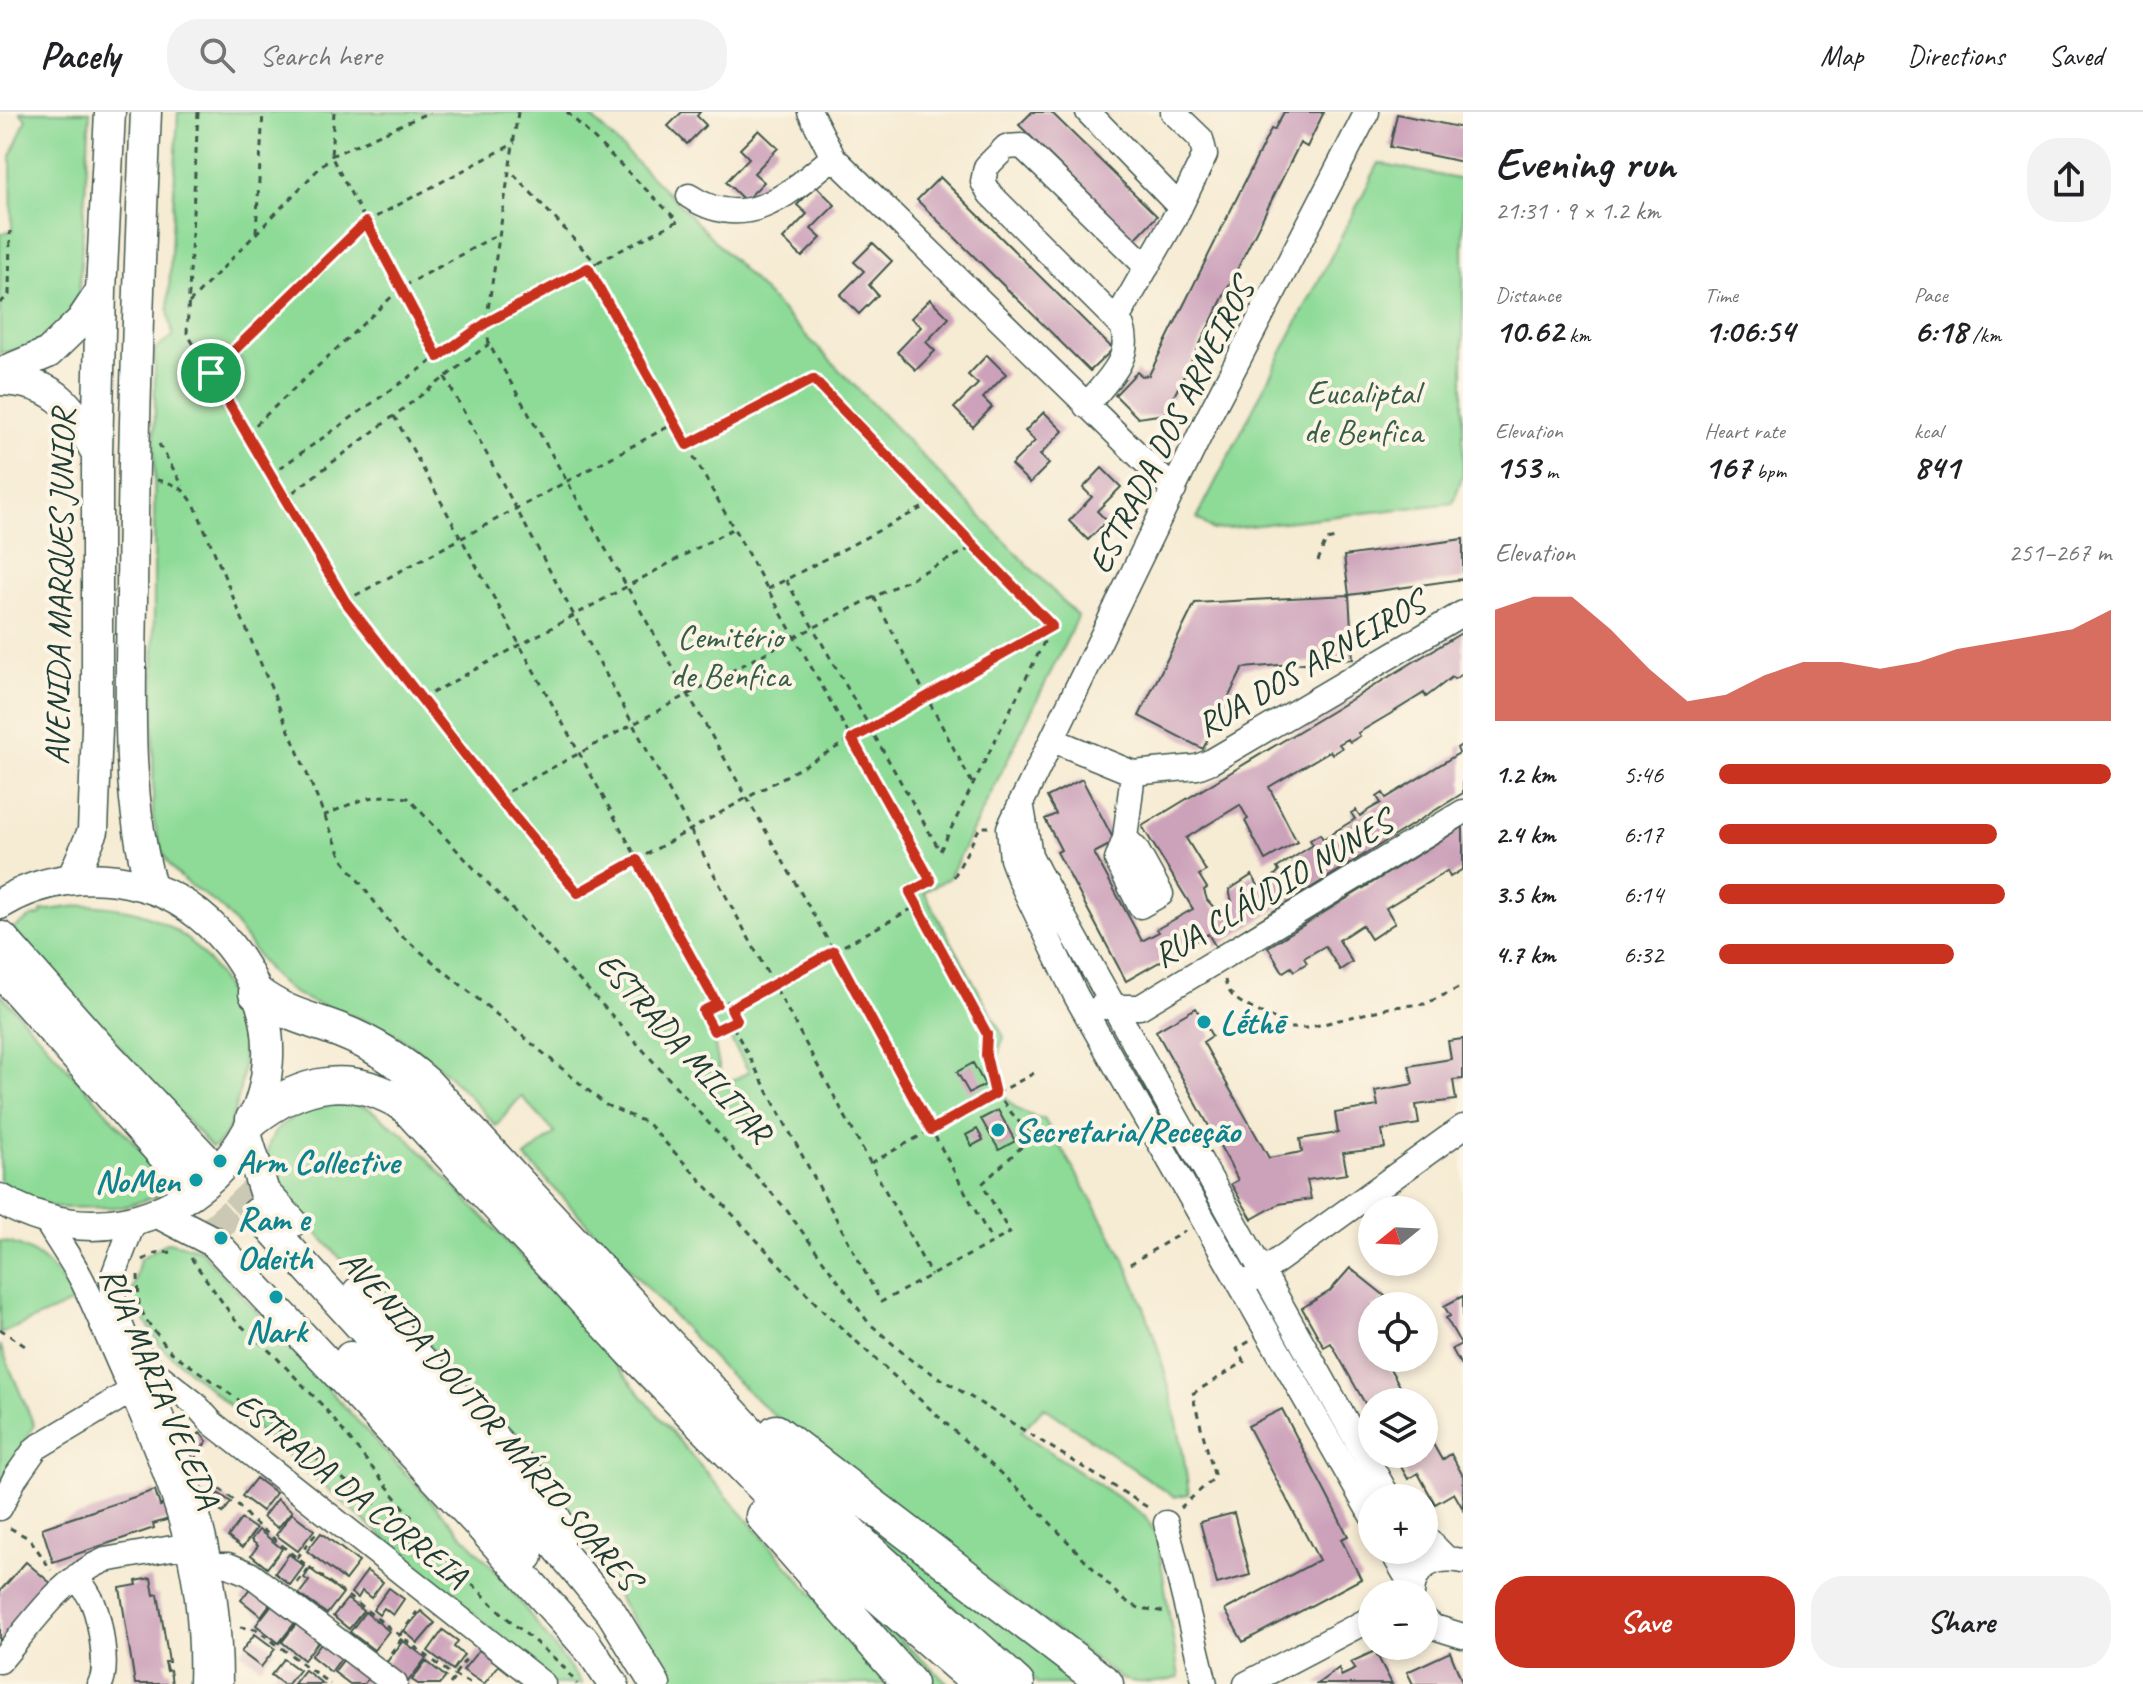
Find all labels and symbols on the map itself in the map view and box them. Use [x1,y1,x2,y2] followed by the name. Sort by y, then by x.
[1078,266,1266,580] street label: ESTRADA DOS ARNEIROS
[177,339,245,407] pin
[1304,371,1426,453] park label: Eucaliptal de Benfica
[35,405,84,765] street label: AVENIDA MARQUES JUNIOR
[1189,578,1437,746] street label: RUA DOS ARNEIROS
[671,615,793,697] park label: Cemitério de Benfica
[1145,797,1405,977] street label: RUA CLÁUDIO NUNES
[588,943,783,1154] street label: ESTRADA MILITAR
[1220,1001,1290,1044] place label: Lḗthē
[1195,1013,1213,1031] marker: Lḗthē
[1014,1109,1242,1152] place label: Secretaria/Receção
[989,1121,1007,1139] marker: Secretaria/Receção
[236,1140,403,1183] place label: Arm Collective
[211,1152,229,1170] marker: Arm Collective
[95,1159,181,1202] place label: NoMen
[187,1171,205,1189] marker: NoMen
[1358,1196,1438,1276] north arrow
[237,1197,314,1279] place label: Ram e Odeith
[212,1229,230,1247] marker: Ram e Odeith
[331,1240,654,1603] street label: AVENIDA DOUTOR MÁRIO SOARES
[90,1260,231,1515] street label: RUA MARIA VELEDA
[267,1288,285,1306] marker: Nark
[245,1309,310,1352] place label: Nark
[226,1382,478,1597] street label: ESTRADA DA CORREIA

